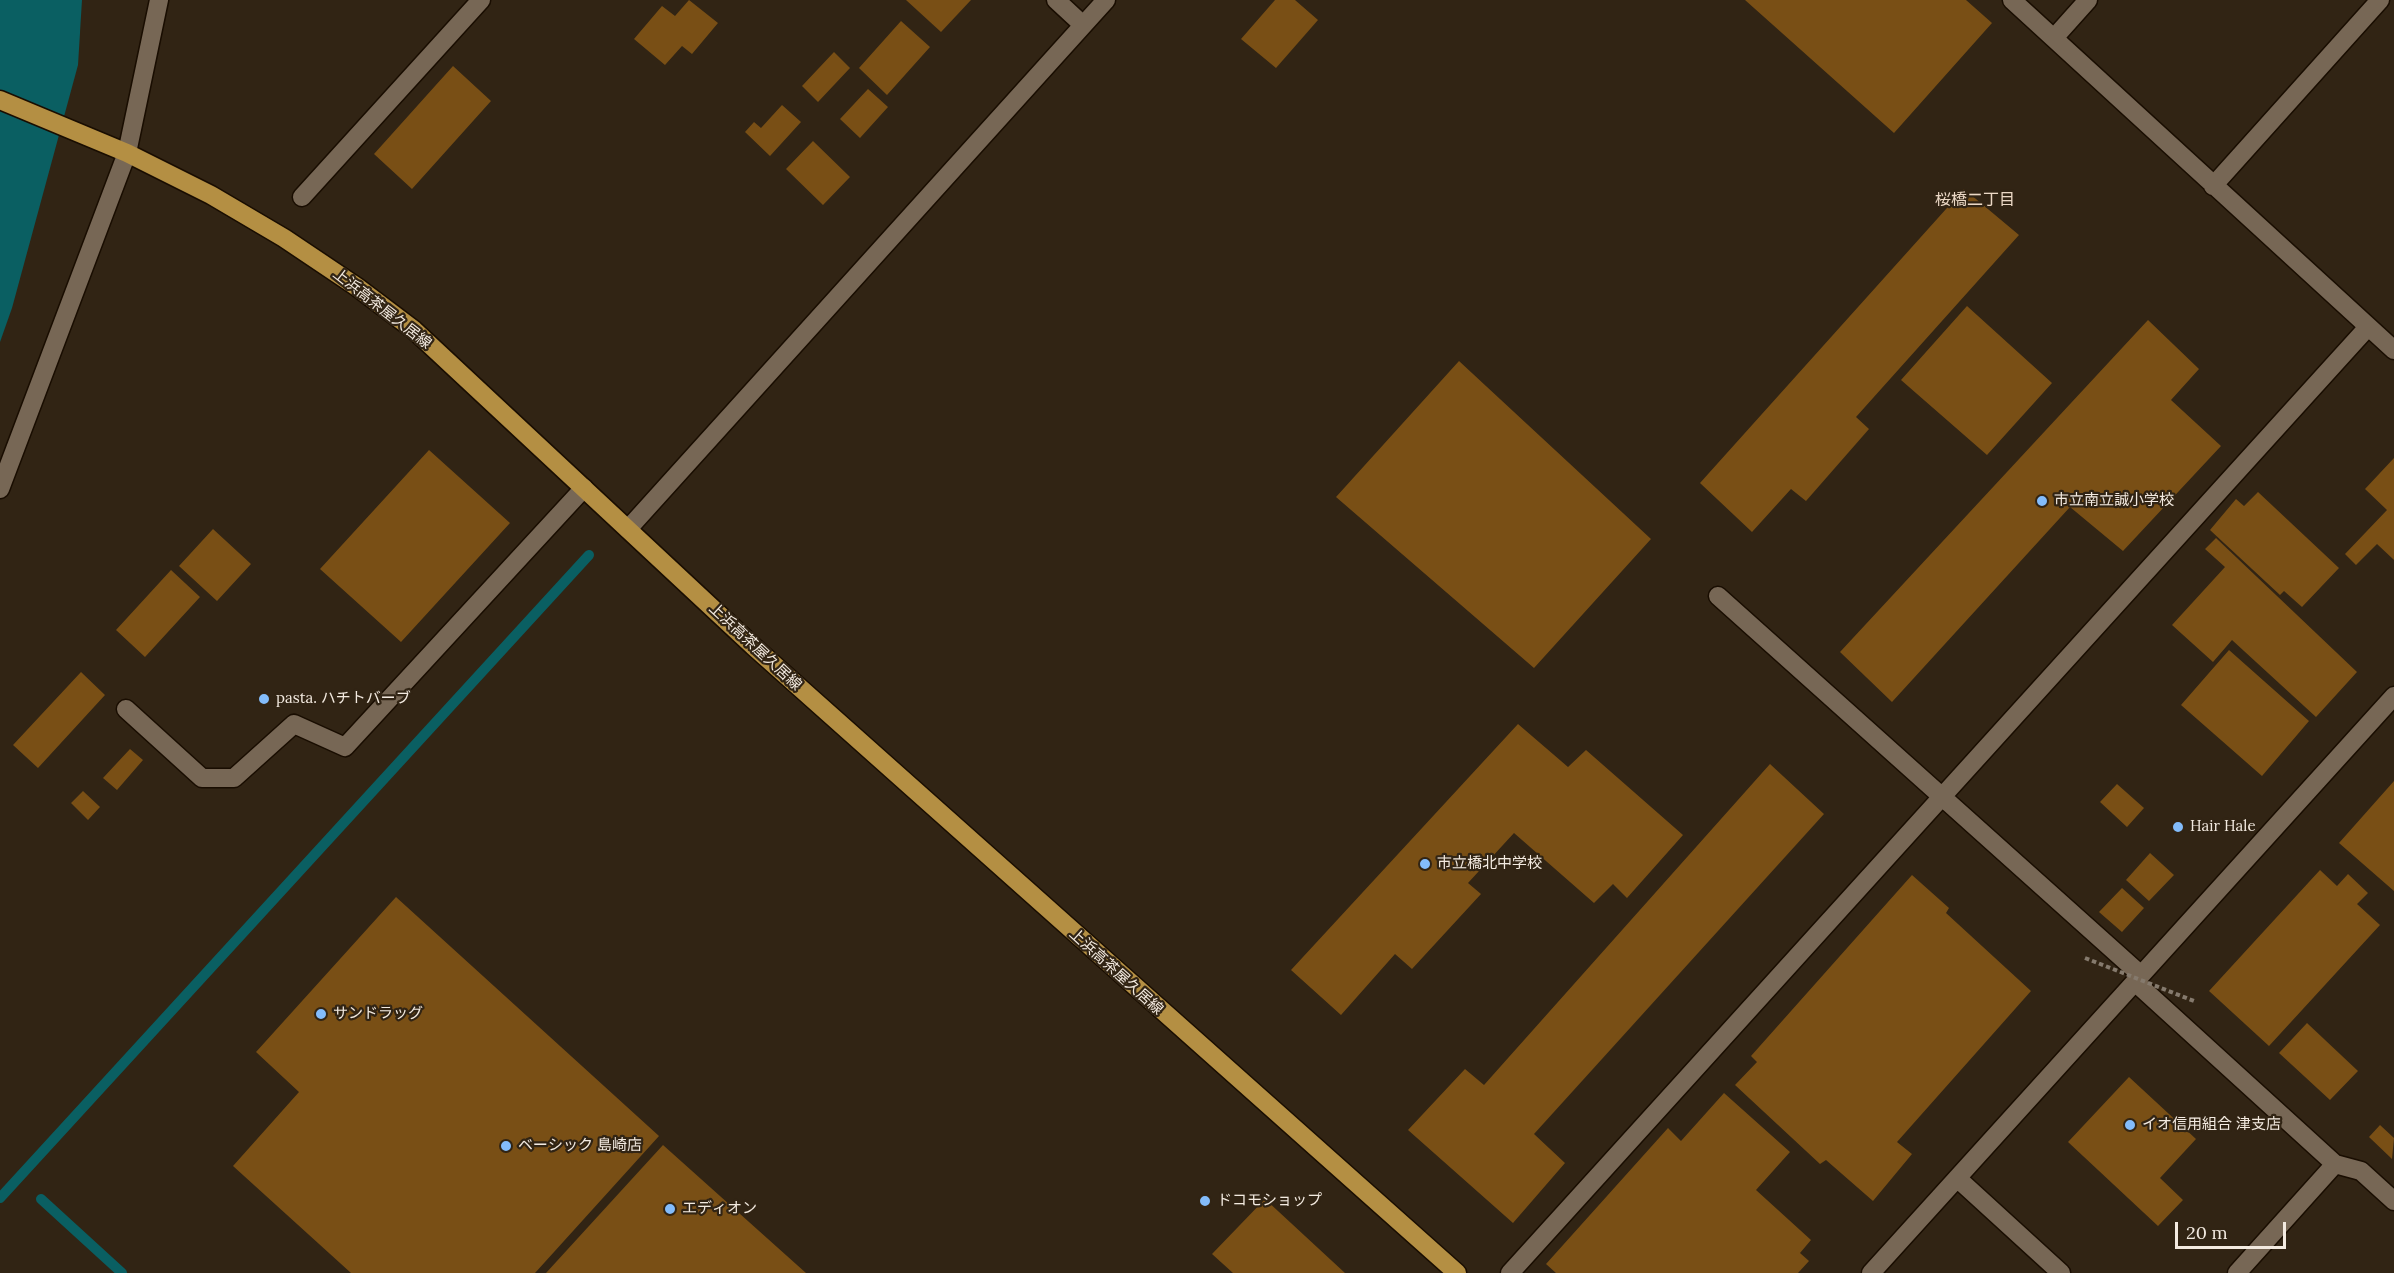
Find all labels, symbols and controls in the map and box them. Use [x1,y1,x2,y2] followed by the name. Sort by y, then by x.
[1935,190,2015,210] district label: 桜橋二丁目
[329,265,435,353] street label: 上浜高茶屋久居線
[2054,492,2174,510] place label: 市立南立誠小学校
[2035,494,2049,508] marker: 市立南立誠小学校
[705,599,805,695] street label: 上浜高茶屋久居線
[276,690,411,708] place label: pasta. ハチトバーブ
[257,692,271,706] marker: pasta. ハチトバーブ
[2190,818,2256,836] place label: Hair Hale
[2171,820,2185,834] marker: Hair Hale
[1437,855,1542,873] place label: 市立橋北中学校
[1418,857,1432,871] marker: 市立橋北中学校
[1065,925,1167,1019] street label: 上浜高茶屋久居線
[333,1005,423,1023] place label: サンドラッグ
[314,1007,328,1021] marker: サンドラッグ
[2142,1116,2281,1134] place label: イオ信用組合 津支店
[2123,1118,2137,1132] marker: イオ信用組合 津支店
[518,1137,642,1155] place label: ベーシック 島崎店
[499,1139,513,1153] marker: ベーシック 島崎店
[1217,1192,1322,1210] place label: ドコモショップ
[1198,1194,1212,1208] marker: ドコモショップ
[682,1200,757,1218] place label: エディオン
[663,1202,677,1216] marker: エディオン
[2178,1210,2289,1248] scale bar
[2186,1221,2228,1244] text: 20 m

